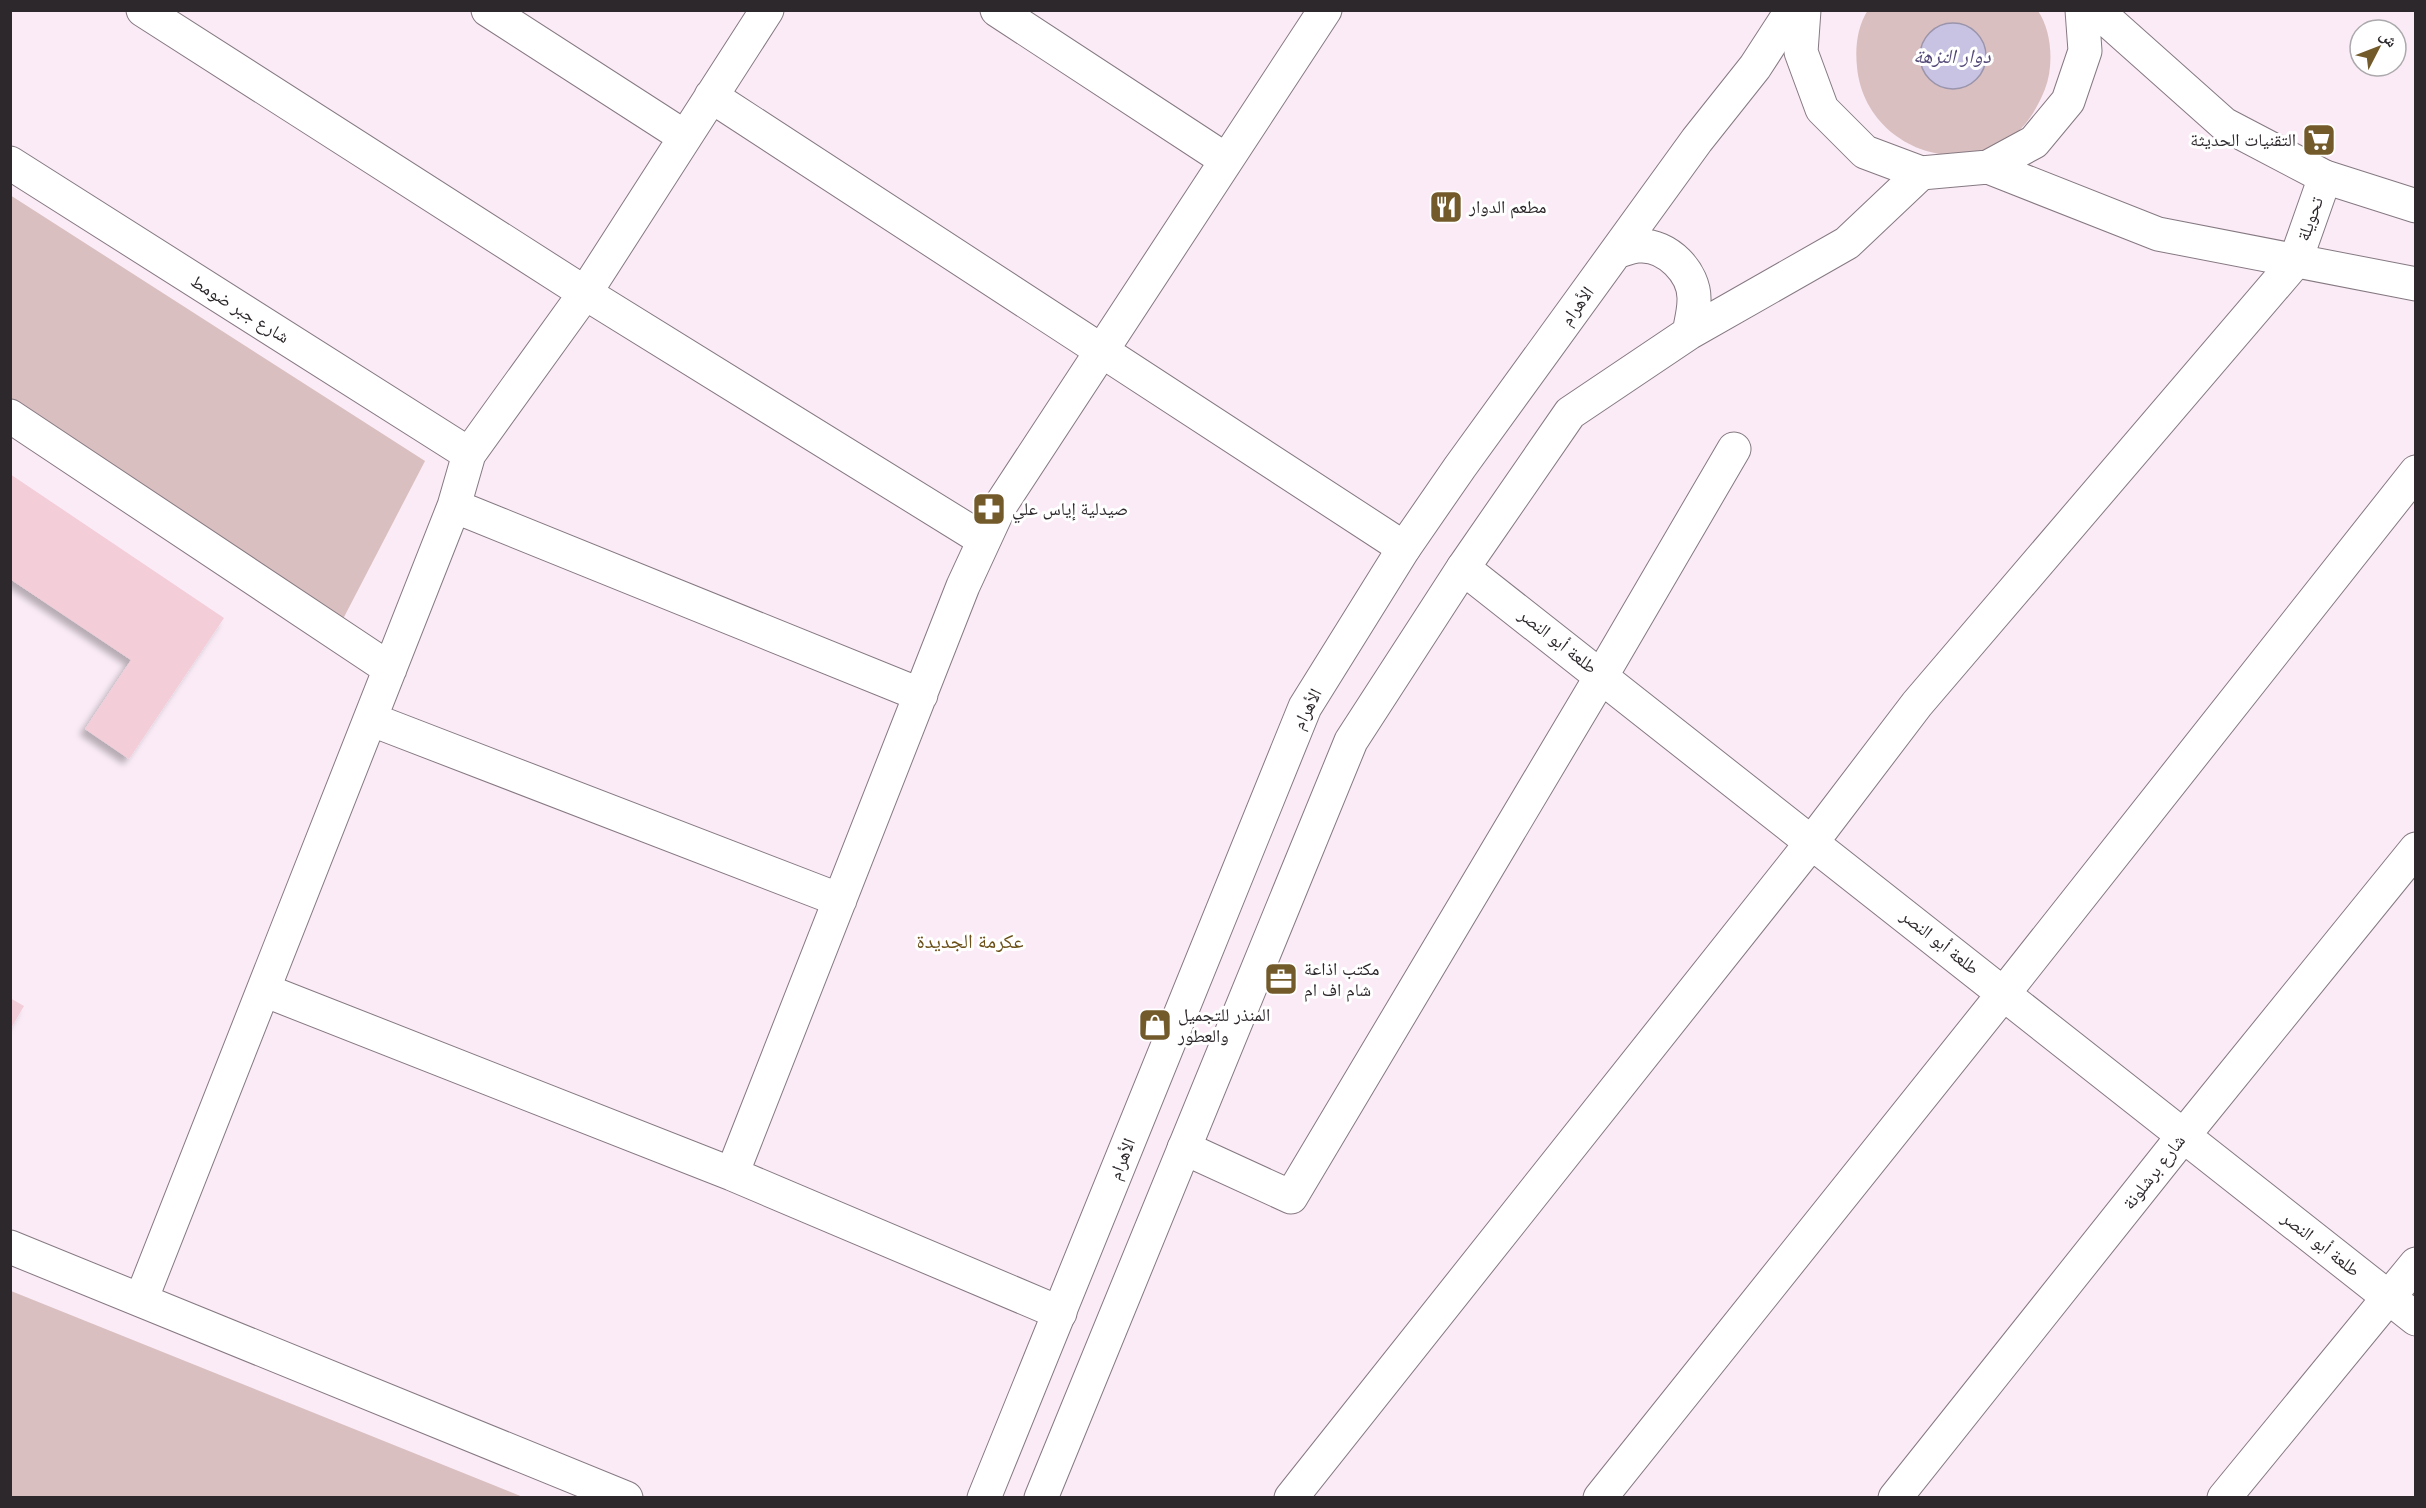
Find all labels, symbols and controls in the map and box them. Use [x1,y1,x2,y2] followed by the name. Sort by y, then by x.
[2348,18,2408,78] north arrow
[2375,24,2403,52] text: ش
[1913,42,1991,69] water label: دوار النزهة
[2301,122,2337,158] supermarket icon: التقنيات الحديثة
[2190,127,2296,151] place label: التقنيات الحديثة
[1428,189,1464,225] restaurant icon: مطعم الدوار
[2290,193,2328,244] street label: تحويلة
[1468,194,1546,219] place label: مطعم الدوار
[187,268,294,348] street label: شارع جبر ضومط
[1554,281,1599,330] street label: الأهرام
[971,491,1007,527] pharmacy icon: صيدلية إياس علي
[1012,496,1128,524] place label: صيدلية إياس علي
[1514,601,1603,678] street label: طلعة أبو النصر
[1286,684,1327,734] street label: الأهرام
[1896,902,1985,979] street label: طلعة أبو النصر
[916,927,1024,954] district label: عكرمة الجديدة
[1304,956,1380,1002] place label: مكتب اذاعة شام اف ام
[1263,961,1299,997] office icon: مكتب اذاعة شام اف ام
[1177,1002,1270,1047] place label: المنذر للتجميل والعطور
[1137,1007,1173,1043] shop icon: المنذر للتجميل والعطور
[2116,1129,2190,1214] street label: شارع برشلونة
[1102,1134,1141,1183] street label: الأهرام
[2277,1204,2366,1281] street label: طلعة أبو النصر

